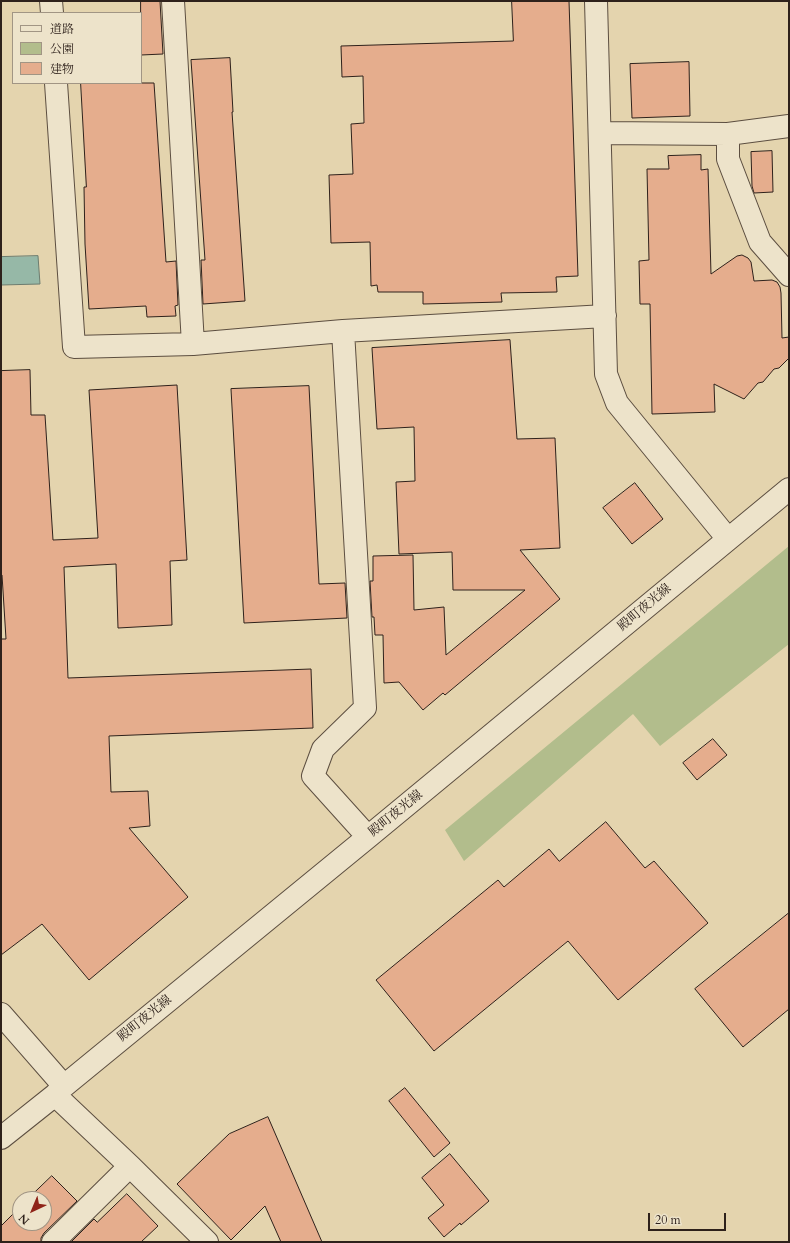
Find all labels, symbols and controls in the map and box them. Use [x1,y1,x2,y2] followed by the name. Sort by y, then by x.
[12,12,142,84] legend
[50,21,74,37] text: 道路
[50,41,74,57] text: 公園
[50,61,74,77] text: 建物
[615,581,675,635] street label: 殿町夜光線
[366,787,426,841] street label: 殿町夜光線
[115,992,175,1046] street label: 殿町夜光線
[12,1191,52,1231] north arrow
[650,1205,728,1231] scale bar
[15,1211,33,1228] text: N
[655,1212,681,1228] text: 20 m

